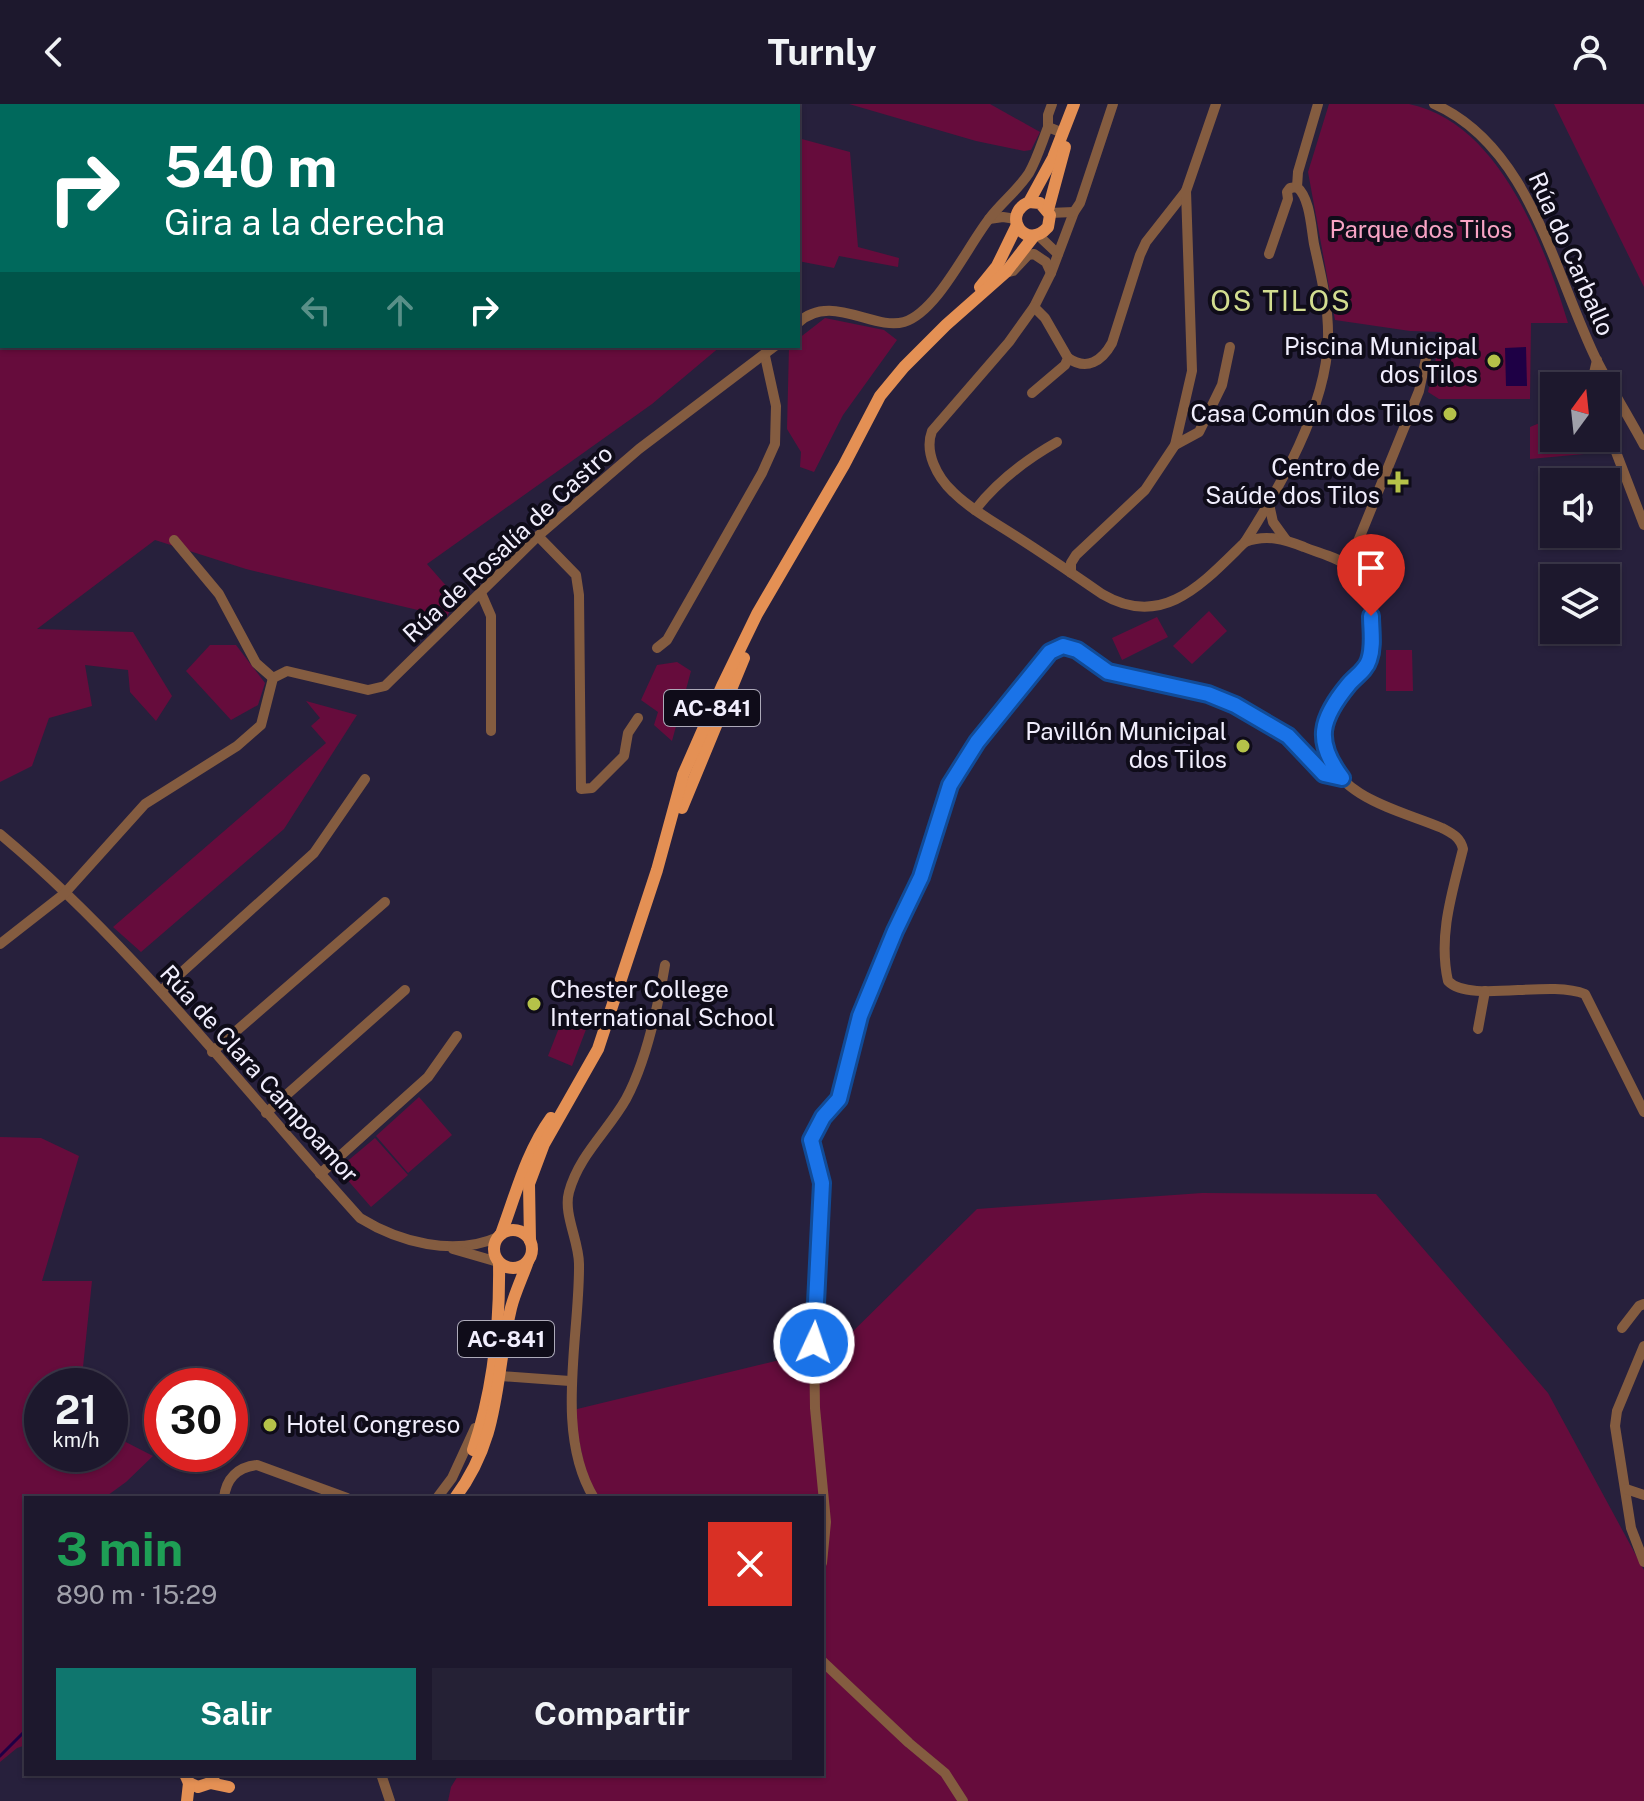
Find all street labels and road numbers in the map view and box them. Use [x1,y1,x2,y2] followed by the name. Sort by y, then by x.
[1523,168,1620,340] street label: Rúa do Carballo
[397,439,618,648] street label: Rúa de Rosalía de Castro
[664,690,760,726] road number: AC-841
[155,959,365,1188] street label: Rúa de Clara Campoamor
[458,1321,554,1357] road number: AC-841

